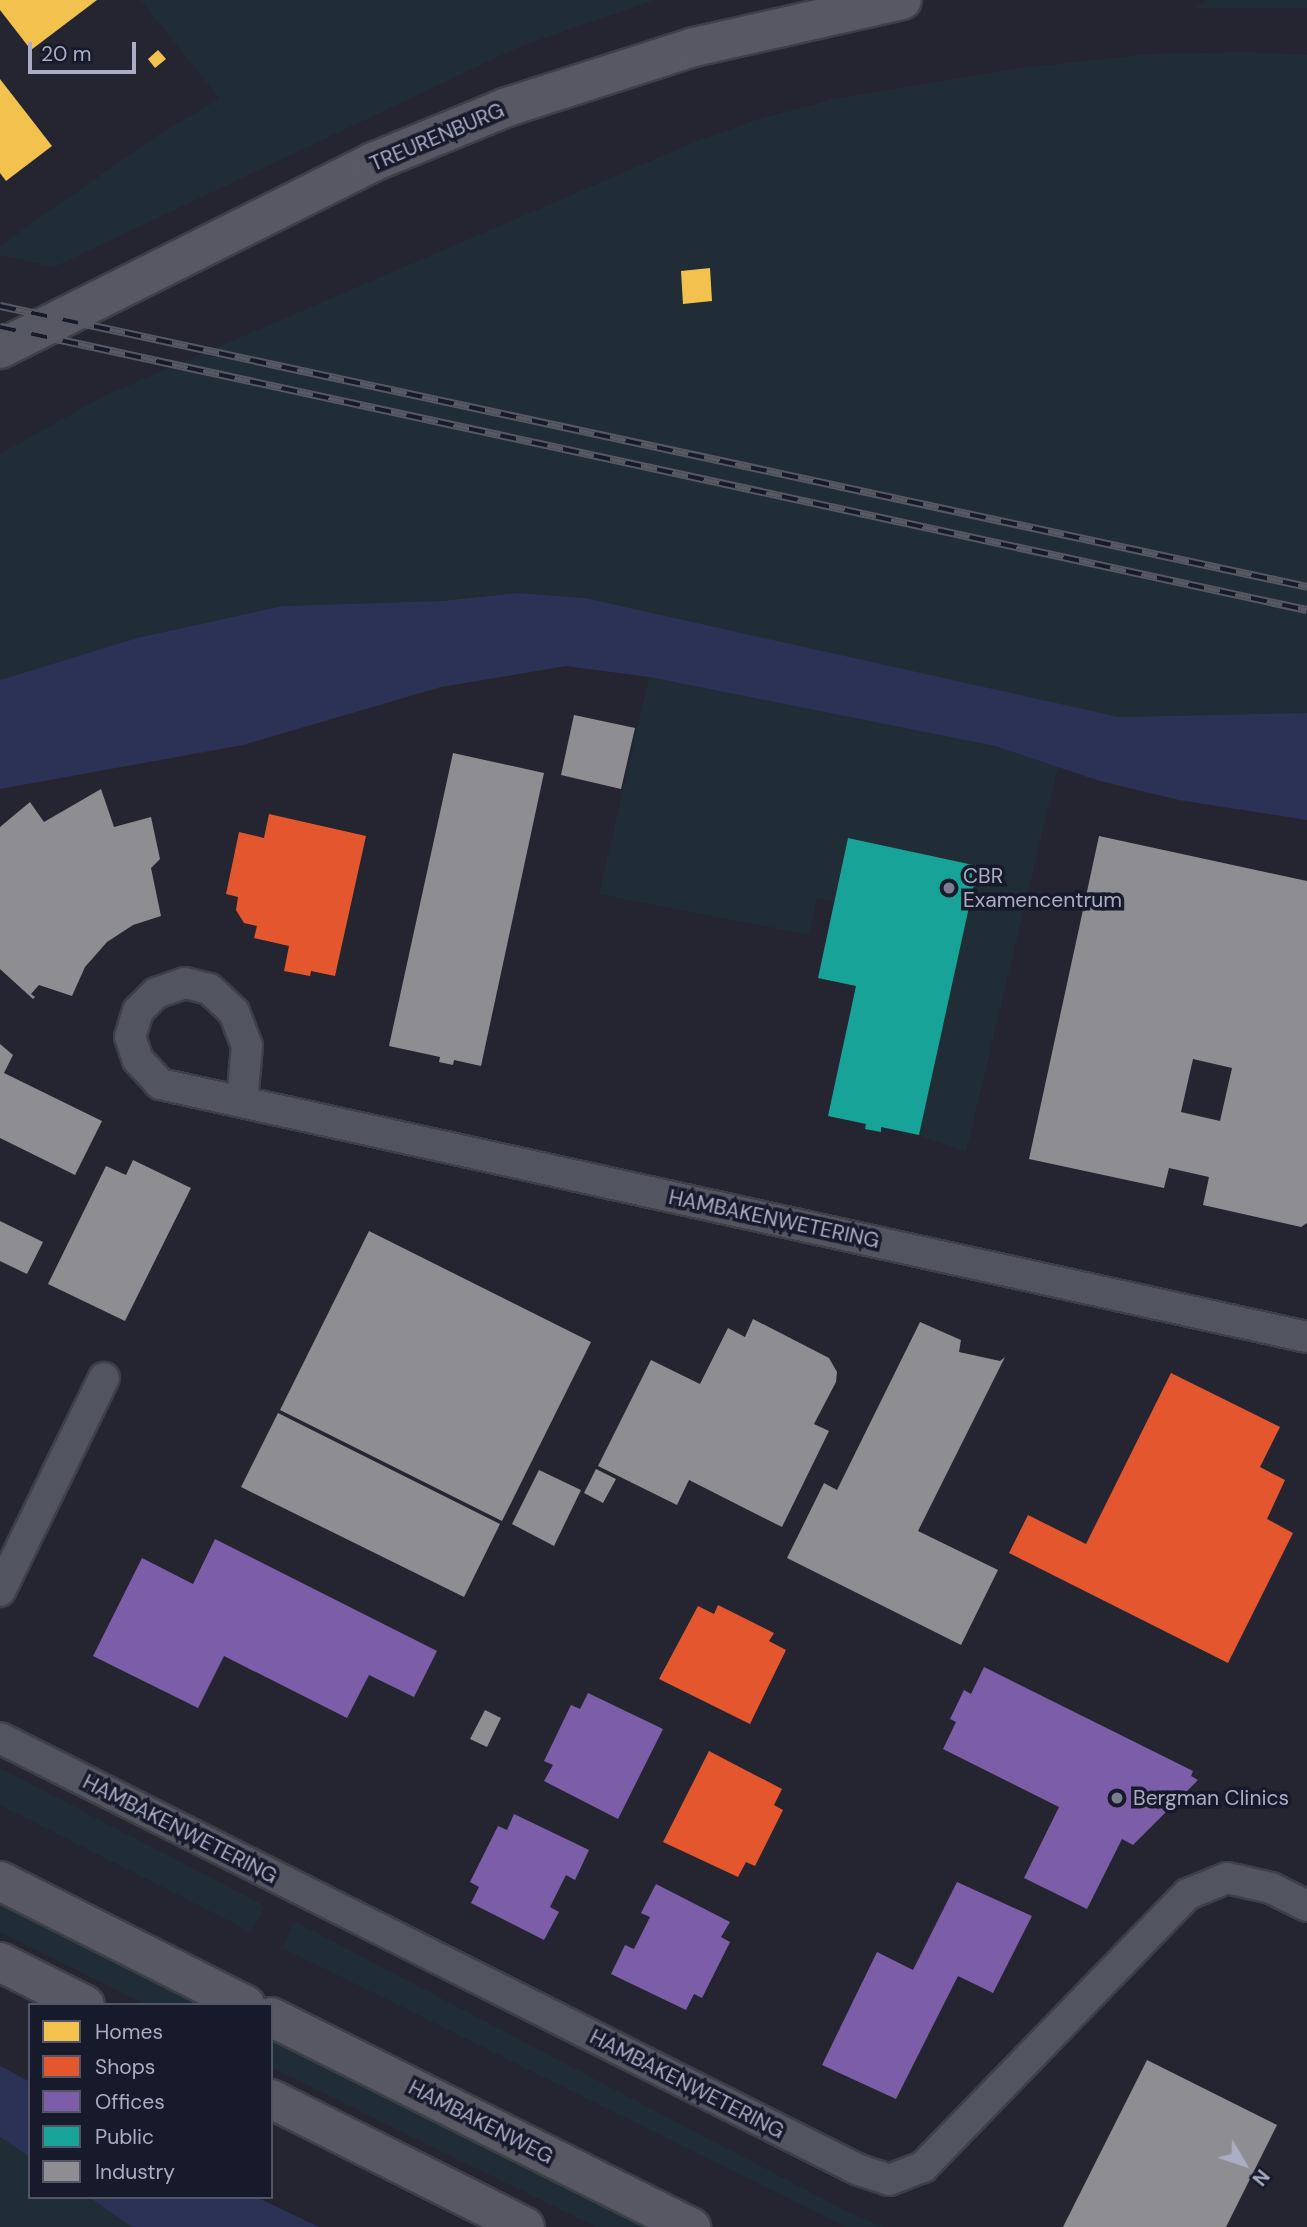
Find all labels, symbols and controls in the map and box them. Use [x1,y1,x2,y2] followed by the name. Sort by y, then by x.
[32,28,140,72] scale bar
[41,40,92,68] text: 20 m
[366,97,508,177] street label: TREURENBURG
[963,863,1122,913] place label: CBR Examencentrum
[941,880,957,896] marker: CBR Examencentrum
[666,1184,882,1254] street label: HAMBAKENWETERING
[79,1769,281,1889] street label: HAMBAKENWETERING
[1133,1785,1289,1811] place label: Bergman Clinics
[1107,1788,1127,1808] marker: Bergman Clinics
[28,2003,273,2199] legend
[95,2018,163,2046] text: Homes
[586,2024,788,2144] street label: HAMBAKENWETERING
[95,2053,155,2081] text: Shops
[404,2075,558,2169] street label: HAMBAKENWEG
[95,2088,165,2116] text: Offices
[95,2123,154,2151] text: Public
[1209,2129,1279,2199] north arrow
[95,2158,175,2186] text: Industry
[1247,2164,1275,2191] text: N

